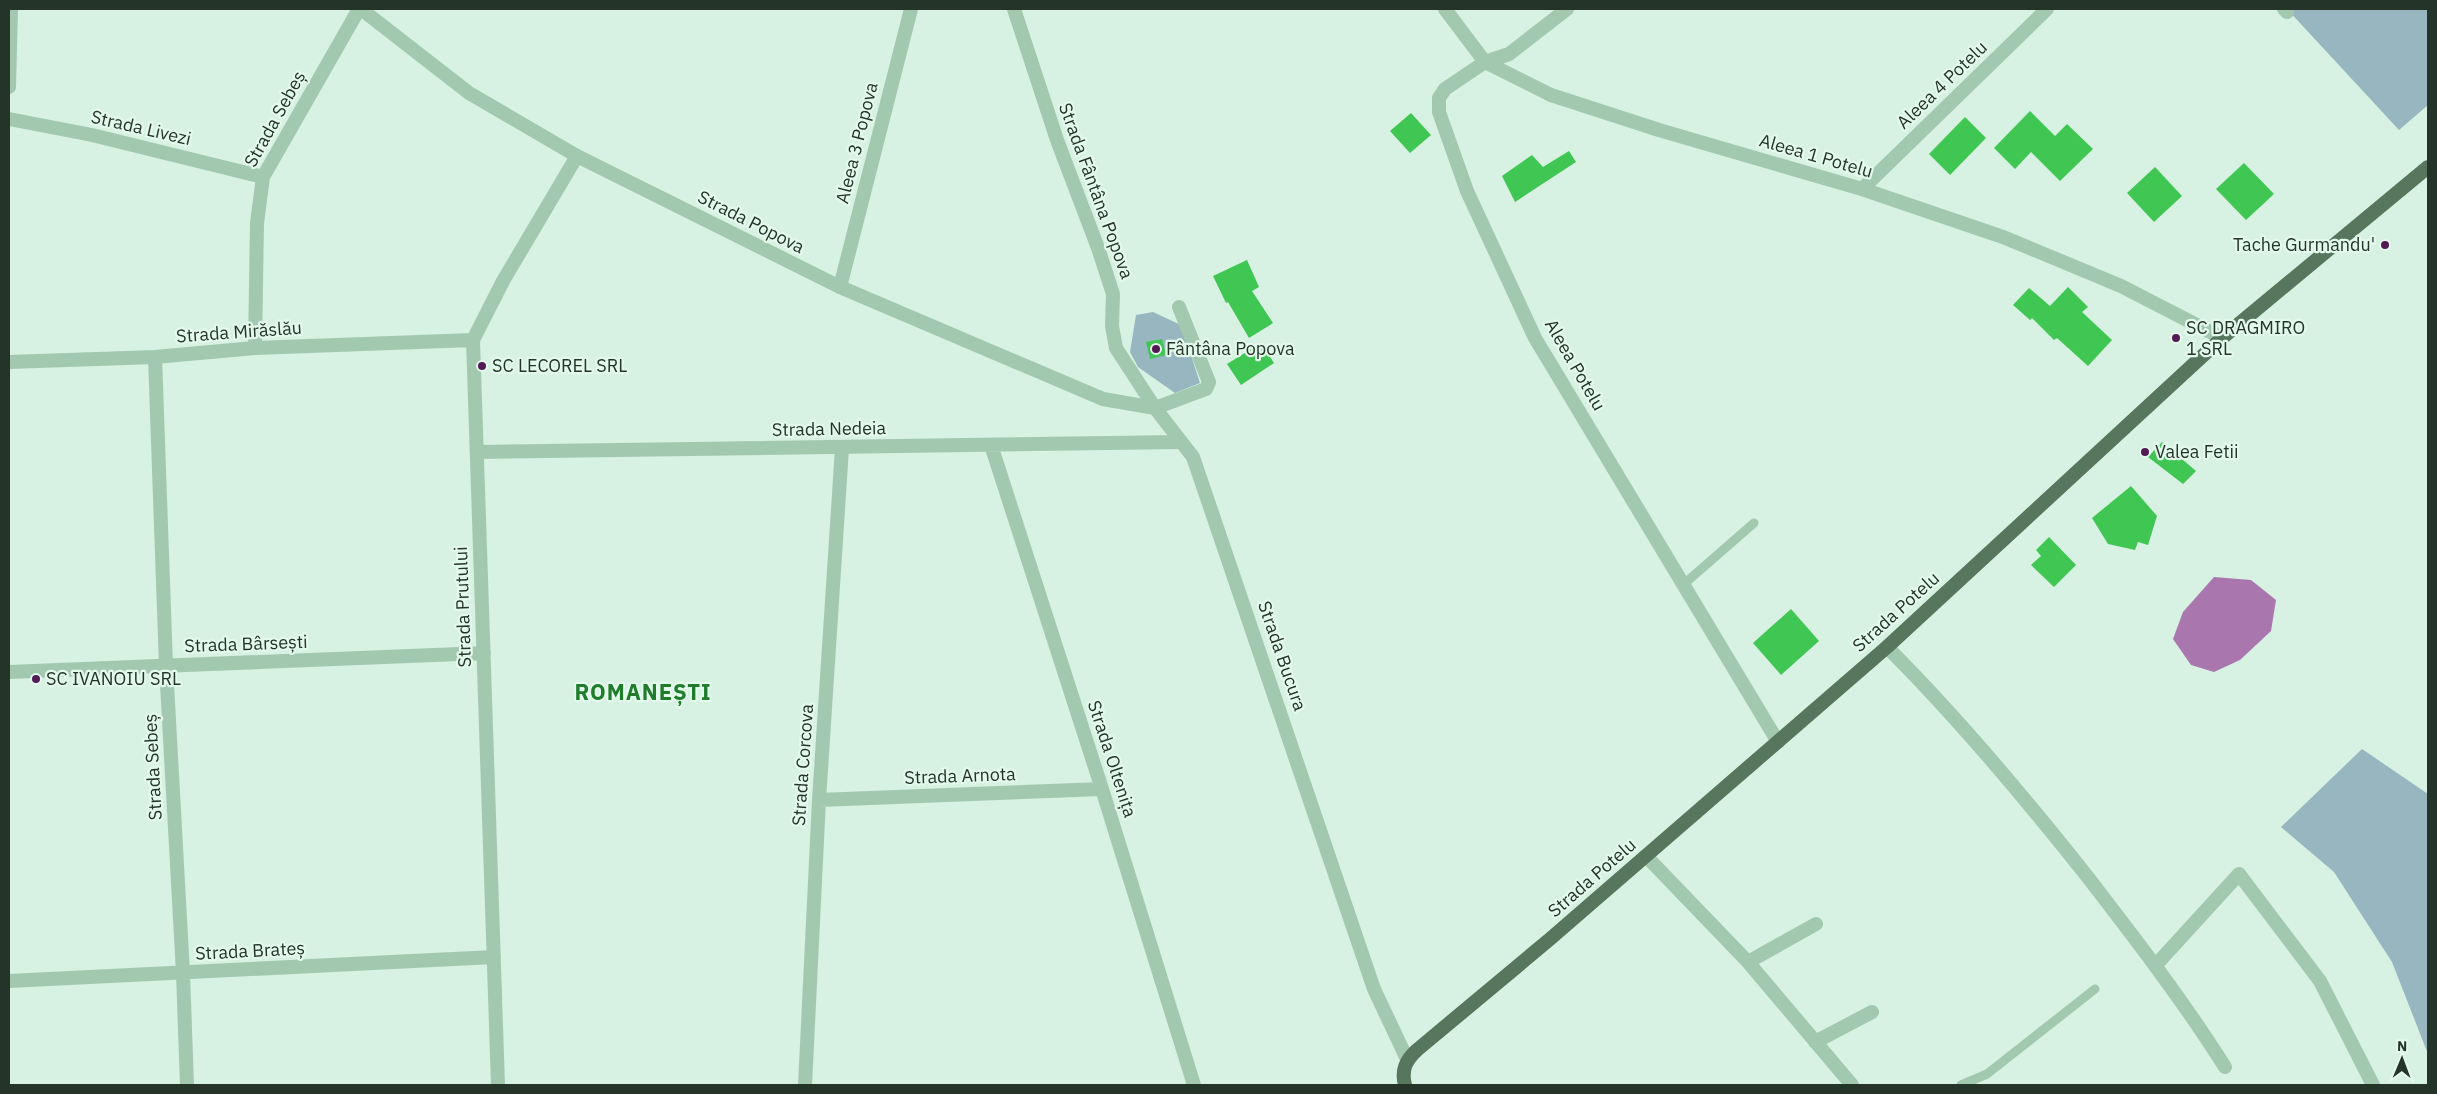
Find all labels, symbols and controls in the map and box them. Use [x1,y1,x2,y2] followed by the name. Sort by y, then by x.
[1892,36,1992,134] street label: Aleea 4 Potelu
[239,67,310,171] street label: Strada Sebeș
[830,79,883,206] street label: Aleea 3 Popova
[1054,100,1139,282] street label: Strada Fântâna Popova
[89,105,193,150] street label: Strada Livezi
[1757,128,1876,183] street label: Aleea 1 Potelu
[694,185,809,258] street label: Strada Popova
[2233,233,2375,256] place label: Tache Gurmandu'
[2379,239,2391,251] marker: Tache Gurmandu'
[1540,315,1611,415] street label: Aleea Potelu
[175,316,303,347] street label: Strada Mirăslău
[2186,316,2305,360] place label: SC DRAGMIRO 1 SRL
[2170,332,2182,344] marker: SC DRAGMIRO 1 SRL
[1166,337,1295,360] place label: Fântâna Popova
[1150,343,1162,355] marker: Fântâna Popova
[492,354,627,377] place label: SC LECOREL SRL
[476,360,488,372] marker: SC LECOREL SRL
[772,416,887,441] street label: Strada Nedeia
[2155,440,2238,463] place label: Valea Fetii
[2139,446,2151,458] marker: Valea Fetii
[449,546,476,668] street label: Strada Prutului
[1847,567,1944,657] street label: Strada Potelu
[1253,598,1312,714] street label: Strada Bucura
[184,630,308,657] street label: Strada Bârsești
[46,667,181,690] place label: SC IVANOIU SRL
[30,673,42,685] marker: SC IVANOIU SRL
[574,677,712,706] district label: ROMANEȘTI
[1083,697,1142,821] street label: Strada Oltenița
[787,703,818,827] street label: Strada Corcova
[138,713,167,821] street label: Strada Sebeș
[904,762,1017,789] street label: Strada Arnota
[1543,833,1640,922] street label: Strada Potelu
[194,936,306,965] street label: Strada Brateș
[2377,1034,2427,1084] north arrow
[2397,1037,2407,1055] text: N

